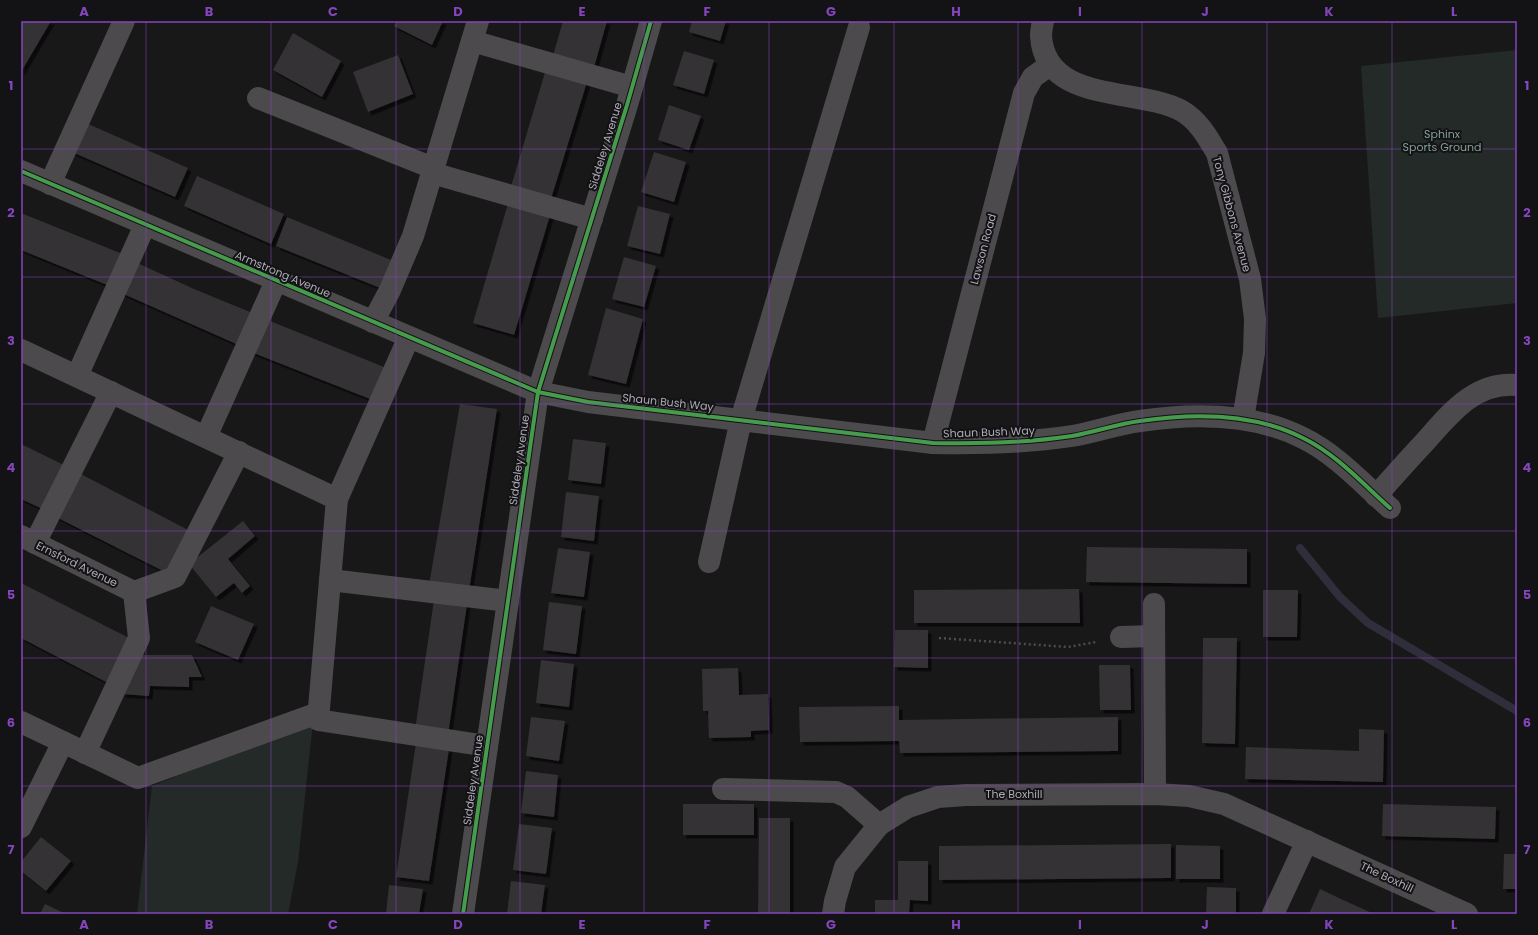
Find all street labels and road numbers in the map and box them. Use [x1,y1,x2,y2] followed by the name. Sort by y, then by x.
[584,100,626,192] street label: Siddeley Avenue
[1209,154,1255,274] street label: Tony Gibbons Avenue
[966,212,1000,286] street label: Lawson Road
[233,247,333,301] street label: Armstrong Avenue
[622,389,715,415] street label: Shaun Bush Way
[505,414,533,506] street label: Siddeley Avenue
[943,422,1036,442] street label: Shaun Bush Way
[34,537,121,591] street label: Ernsford Avenue
[459,734,487,826] street label: Siddeley Avenue
[986,786,1042,802] street label: The Boxhill
[1358,858,1416,896] street label: The Boxhill

